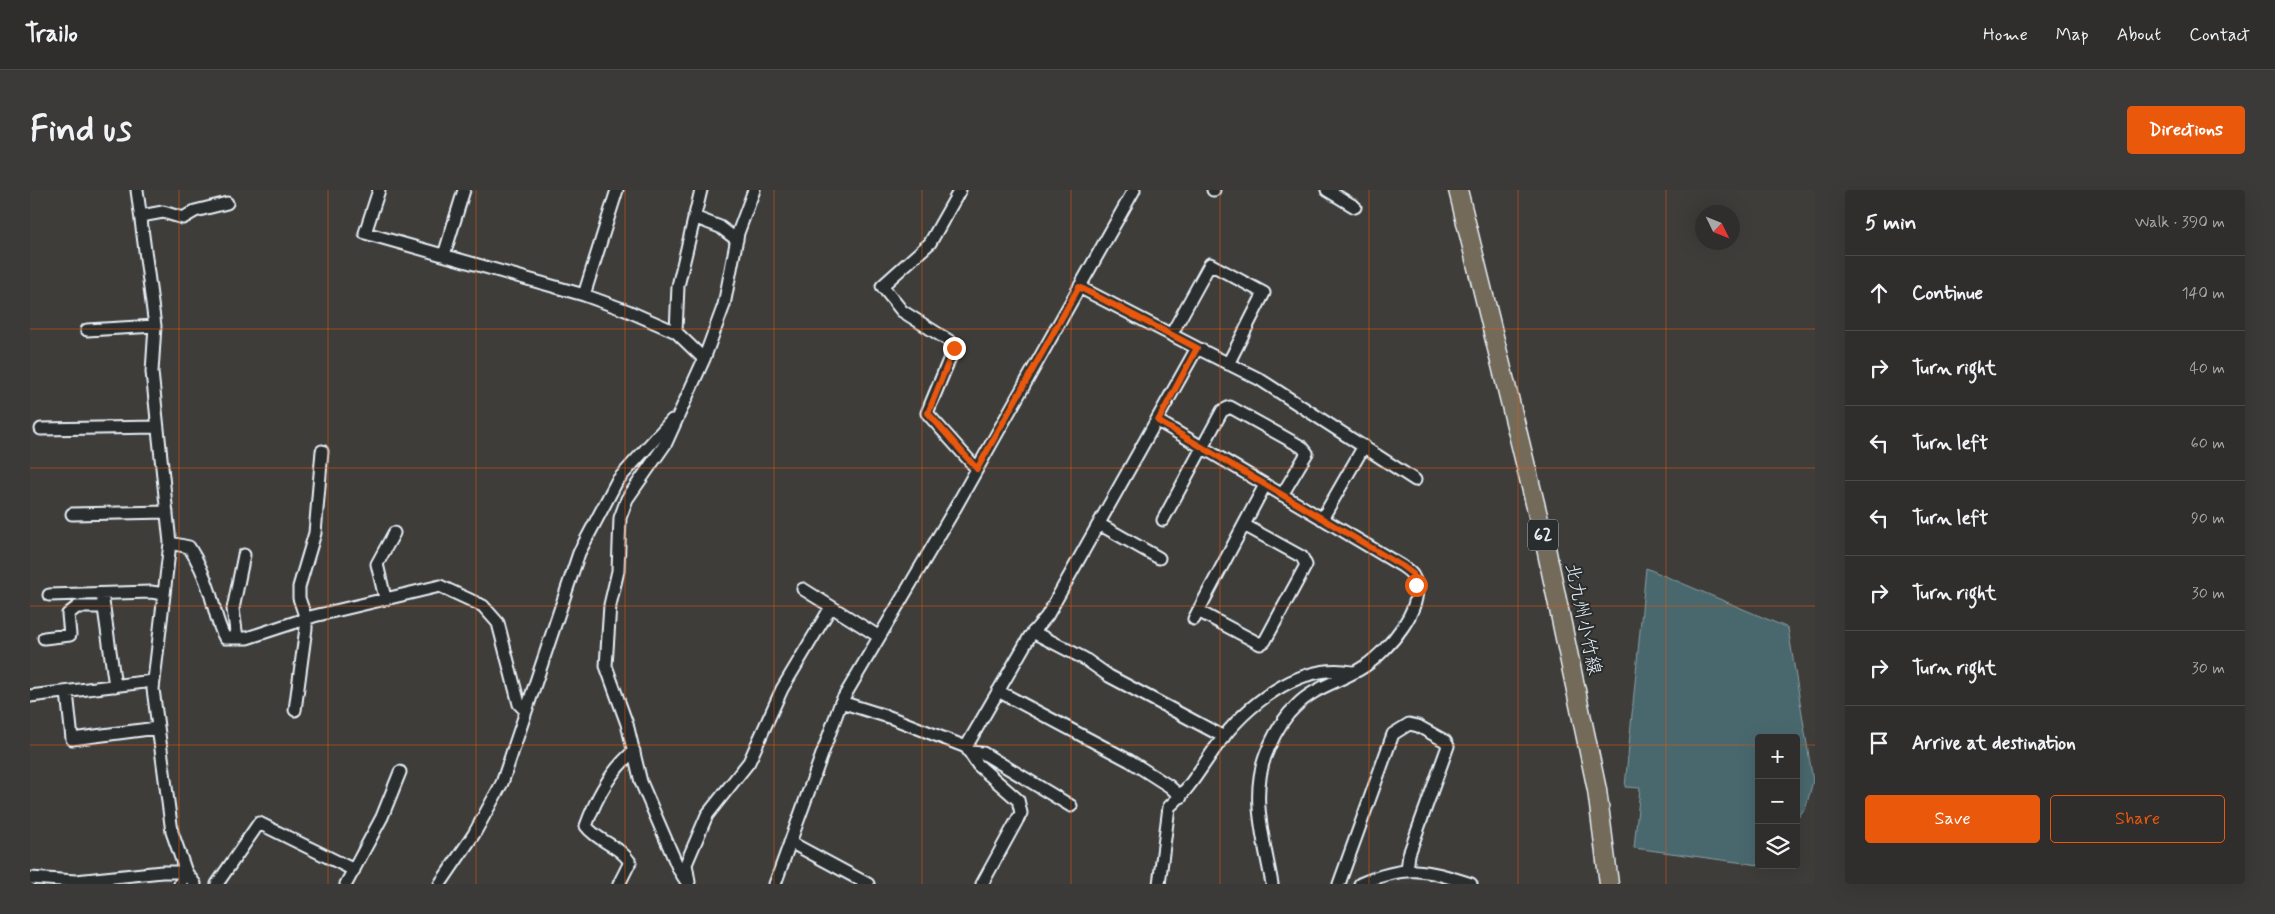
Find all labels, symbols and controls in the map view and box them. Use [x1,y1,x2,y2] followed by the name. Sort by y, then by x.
[25,19,78,50] text: Trailo
[1983,23,2028,47] text: Home
[2056,23,2089,47] text: Map
[2117,23,2161,47] text: About
[2189,23,2250,47] text: Contact
[2127,106,2245,154] button: Directions
[30,107,132,153] text: Find us
[1695,205,1740,250] north arrow
[1865,209,1917,237] text: 5 min
[2135,212,2225,233] text: Walk · 390 m
[1865,279,1893,307] icon: ahead
[1912,281,1983,306] text: Continue
[2181,283,2225,304] text: 140 m
[943,337,966,360] route end
[1865,354,1893,382] icon: right
[1912,356,1996,381] text: Turn right
[2189,358,2225,379] text: 40 m
[1865,429,1893,457] icon: left
[1912,431,1988,456] text: Turn left
[2191,433,2225,454] text: 60 m
[1865,504,1893,532] icon: left
[1912,506,1988,531] text: Turn left
[2191,508,2225,529] text: 90 m
[1528,520,1558,550] road number: 62
[1559,561,1607,677] street label: 北九州小竹線
[1405,574,1428,597] route start
[1865,579,1893,607] icon: right
[1912,581,1996,606] text: Turn right
[2192,583,2225,604] text: 30 m
[1865,654,1893,682] icon: right
[1912,656,1996,681] text: Turn right
[2192,658,2225,679] text: 30 m
[1865,729,1893,757] icon: arrive
[1912,731,2076,756] text: Arrive at destination
[1755,734,1800,869] map controls
[1755,734,1800,779] button: +
[1755,779,1800,824] button: −
[1865,795,2040,843] button: Save
[2050,795,2225,843] button: Share
[1755,824,1800,869] button: layers

